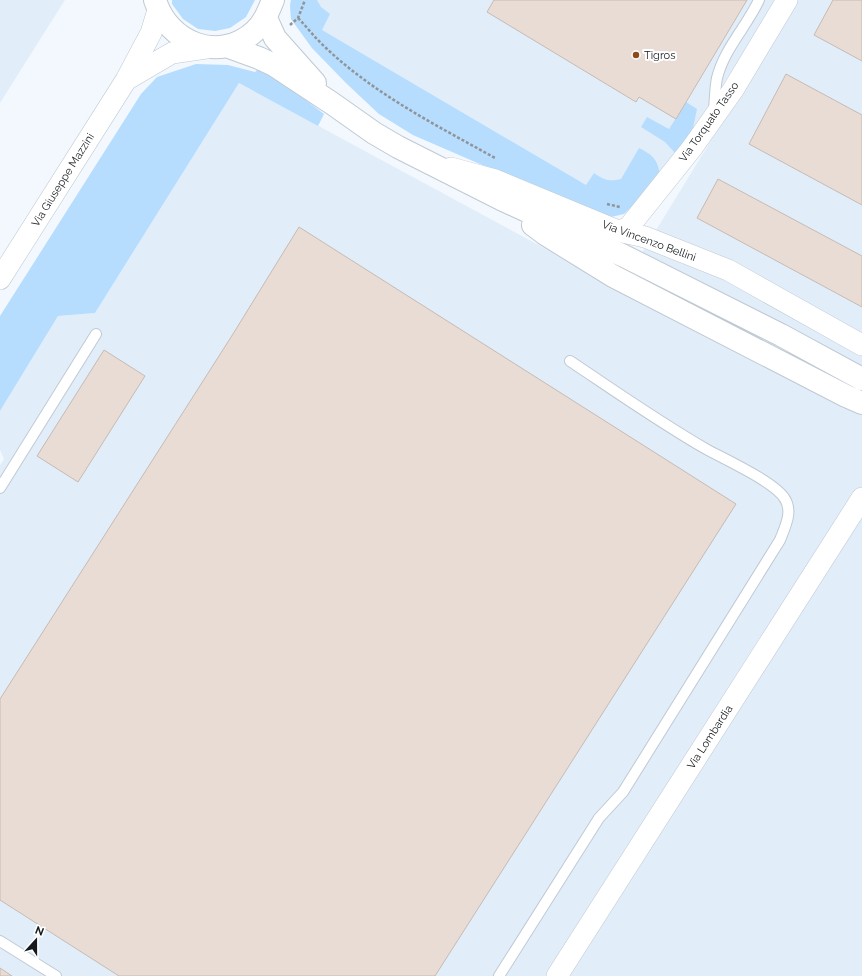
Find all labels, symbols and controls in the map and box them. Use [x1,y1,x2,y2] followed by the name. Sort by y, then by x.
[644,49,675,62] place label: Tigros
[631,50,641,60] marker: Tigros
[677,79,742,165] street label: Via Torquato Tasso
[29,131,97,229] street label: Via Giuseppe Mazzini
[600,218,698,264] street label: Via Vincenzo Bellini
[685,703,735,771] street label: Via Lombardia
[16,920,56,960] north arrow
[33,924,46,939] text: N

